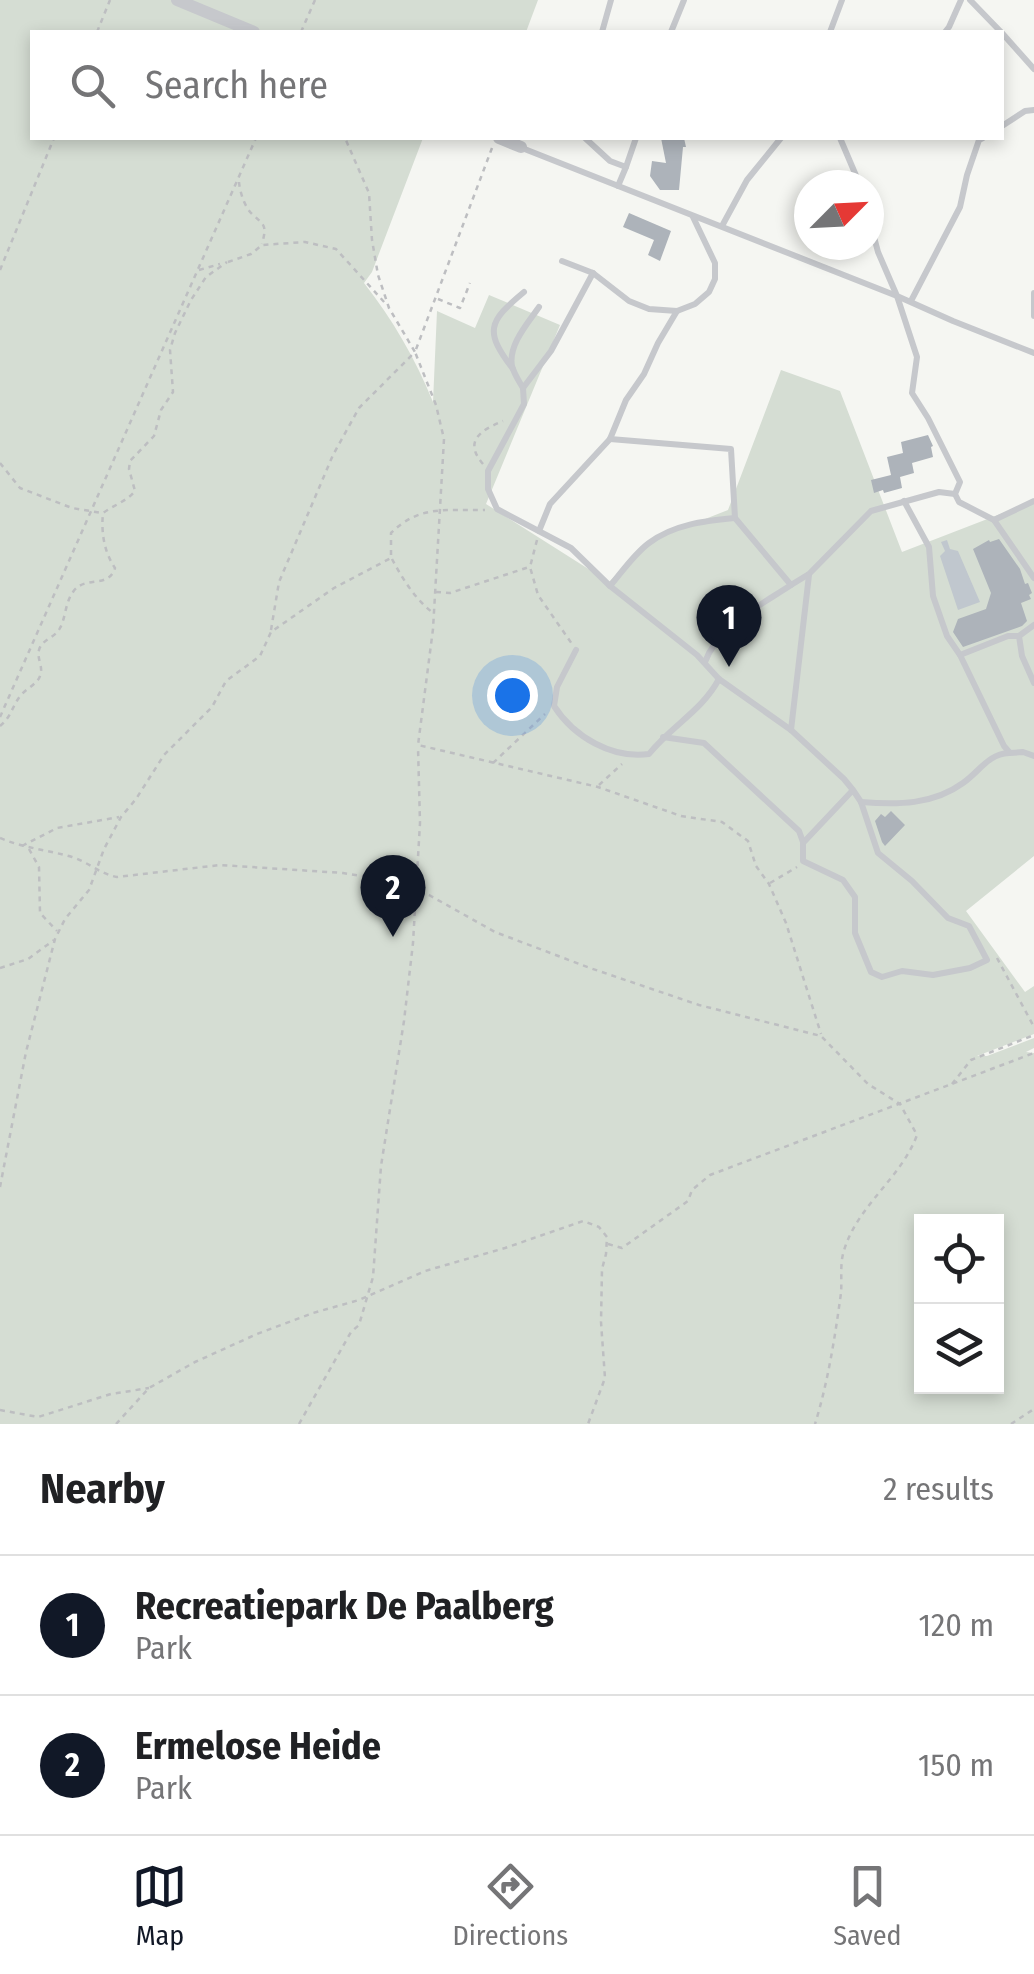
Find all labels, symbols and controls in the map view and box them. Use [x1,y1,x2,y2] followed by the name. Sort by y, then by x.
[30,30,1004,140] search box
[65,58,120,113] icon: search
[145,62,328,108] text: Search here
[794,170,884,260] north arrow
[696,584,762,667] pin: 1
[487,670,538,721] your location
[360,854,426,937] pin: 2
[914,1214,1004,1394] map controls
[914,1214,1004,1304] button: locate
[914,1304,1004,1394] button: layers
[40,1464,165,1514] text: Nearby
[883,1470,994,1508] text: 2 results
[135,1583,554,1629] text: Recreatiepark De Paalberg
[66,1606,79,1644] text: 1
[919,1606,994,1644] text: 120 m
[135,1629,192,1667] text: Park
[135,1723,381,1769] text: Ermelose Heide
[65,1746,80,1784] text: 2
[918,1746,994,1784] text: 150 m
[135,1769,192,1807] text: Park
[132,1859,187,1952] tab: Map
[452,1859,568,1952] tab: Directions
[833,1859,902,1952] tab: Saved

